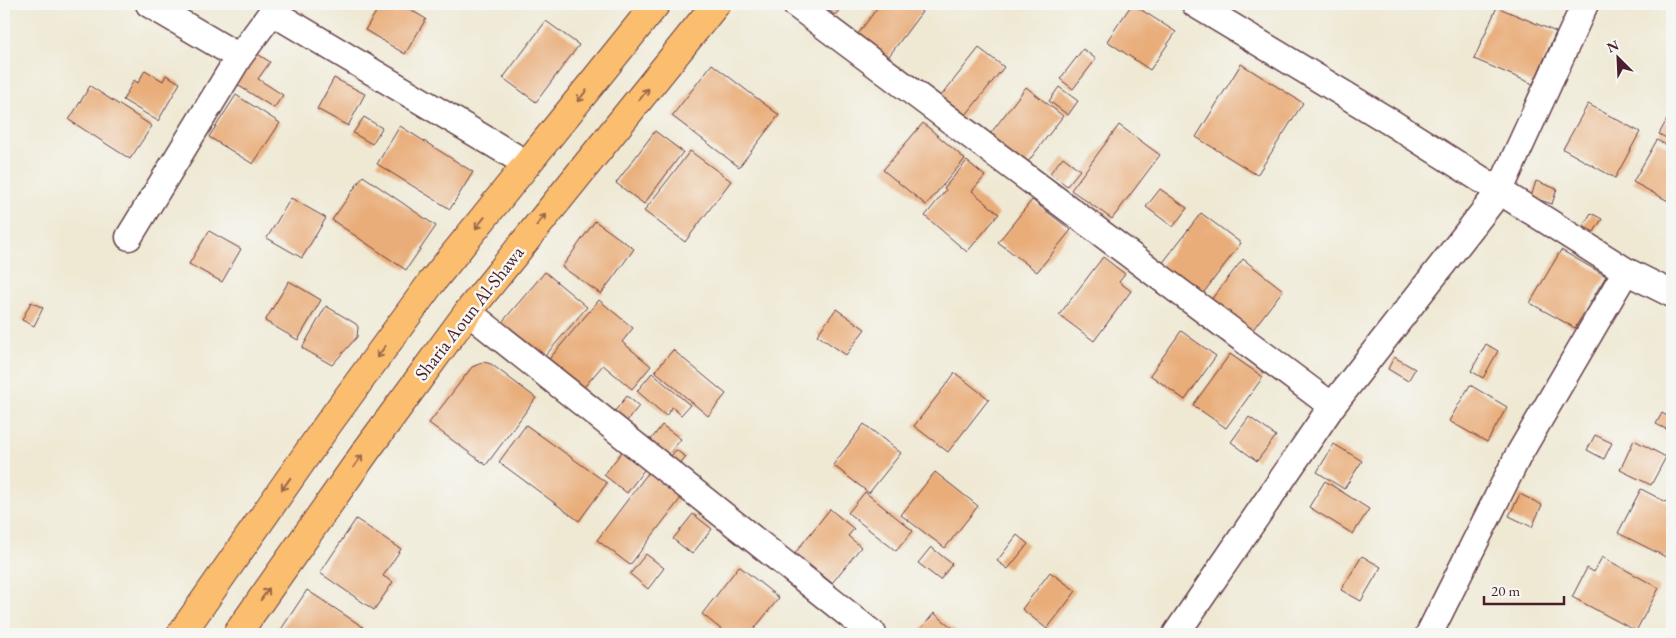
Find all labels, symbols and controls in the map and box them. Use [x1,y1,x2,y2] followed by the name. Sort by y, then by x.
[1594,32,1644,82] north arrow
[1604,35,1622,57] text: N
[638,88,649,101] one-way arrow
[576,89,587,102] one-way arrow
[536,214,547,227] one-way arrow
[474,216,485,229] one-way arrow
[409,240,530,385] street label: Sharia Aoun Al-Shawa
[375,344,386,358] one-way arrow
[353,454,363,468] one-way arrow
[281,476,291,490] one-way arrow
[1484,573,1564,605] scale bar
[1491,581,1520,600] text: 20 m
[260,587,270,601] one-way arrow

